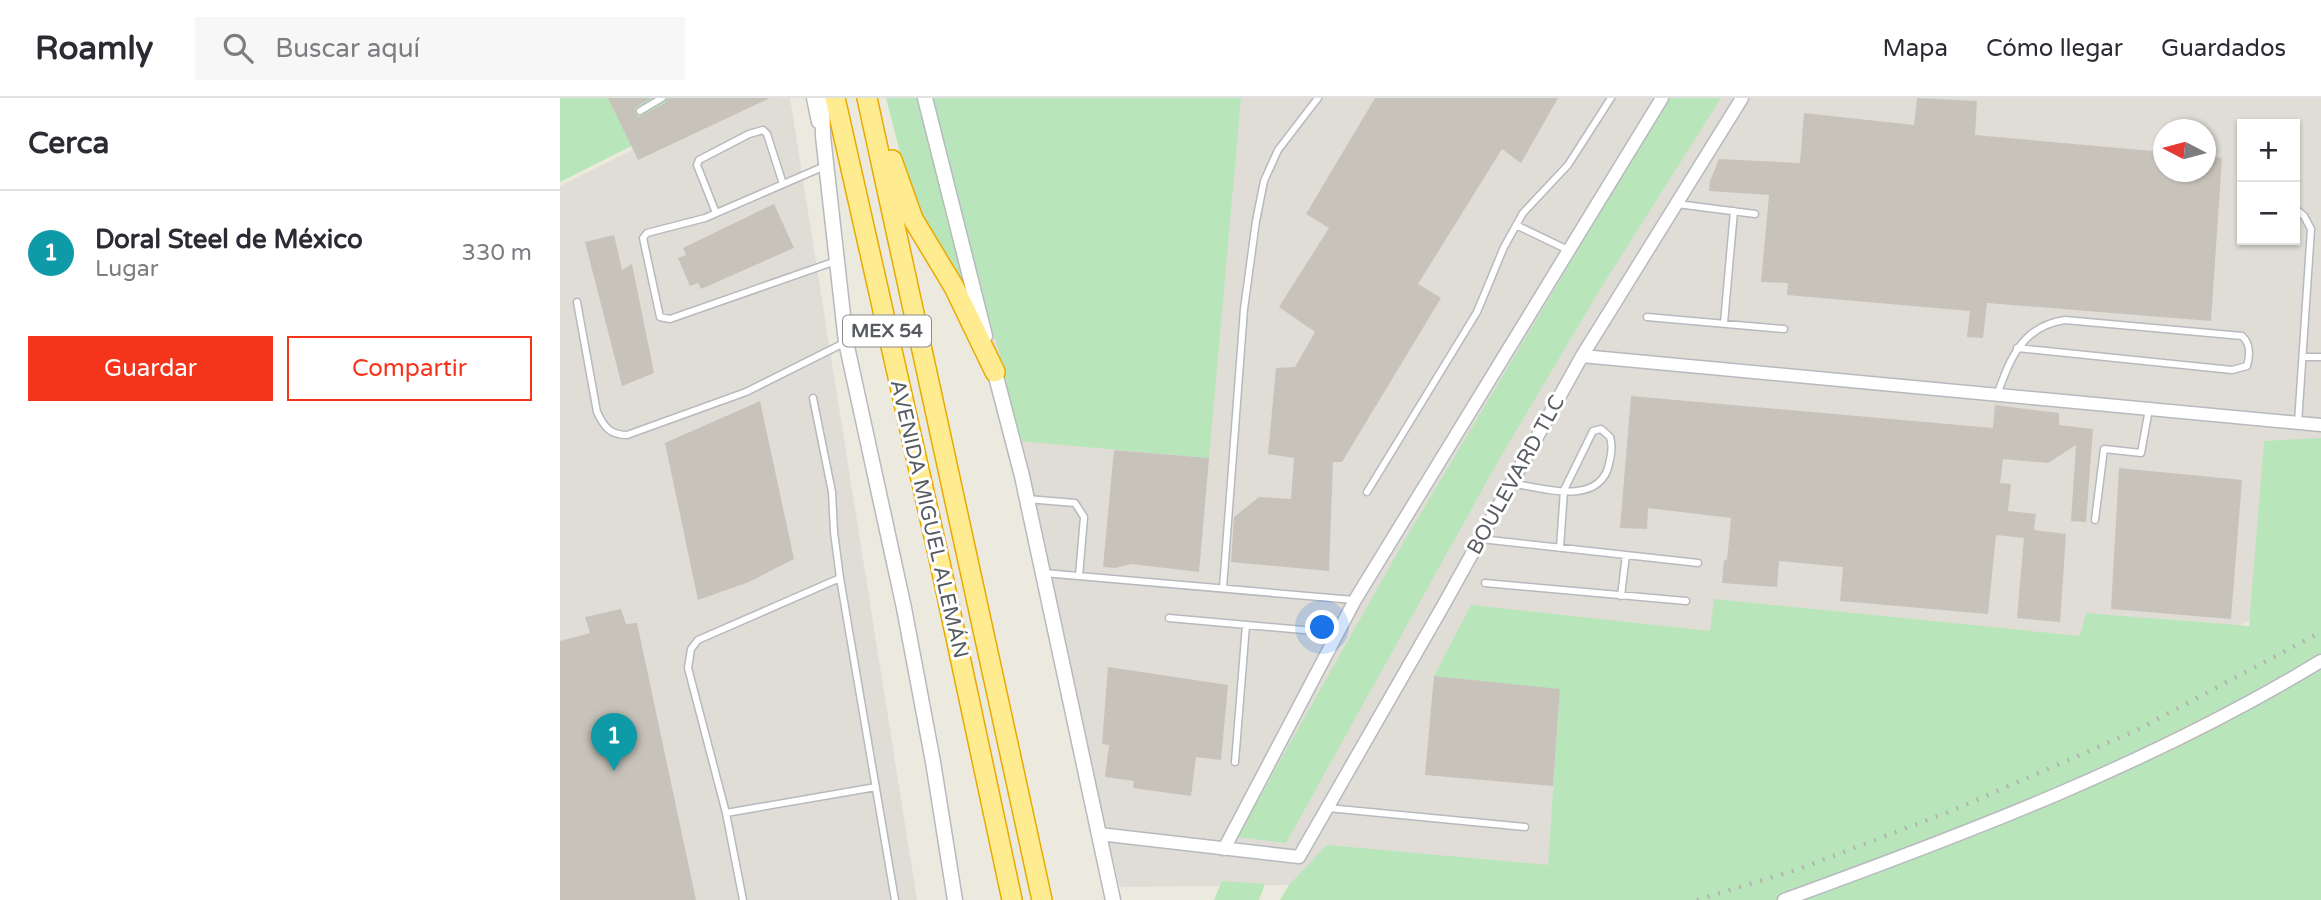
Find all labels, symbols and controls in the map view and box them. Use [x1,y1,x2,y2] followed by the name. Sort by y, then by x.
[195,17,685,80] search box
[35,29,153,68] text: Roamly
[219,29,257,67] icon: search
[275,33,420,64] text: Buscar aquí
[1883,34,1948,63] text: Mapa
[1986,34,2123,63] text: Cómo llegar
[2161,34,2286,63] text: Guardados
[2153,119,2216,182] north arrow
[2237,119,2300,245] map controls
[2237,119,2300,182] button: +
[28,125,109,162] text: Cerca
[2237,182,2300,245] button: −
[95,224,363,255] text: Doral Steel de México
[44,239,58,267] text: 1
[462,239,532,267] text: 330 m
[95,255,159,283] text: Lugar
[843,316,931,346] road number: MEX 54
[28,336,273,401] button: Guardar
[287,336,532,401] button: Compartir
[885,377,973,661] street label: AVENIDA MIGUEL ALEMÁN
[1462,391,1570,559] street label: BOULEVARD TLC
[1305,610,1339,644] your location
[591,713,637,771] pin: 1

